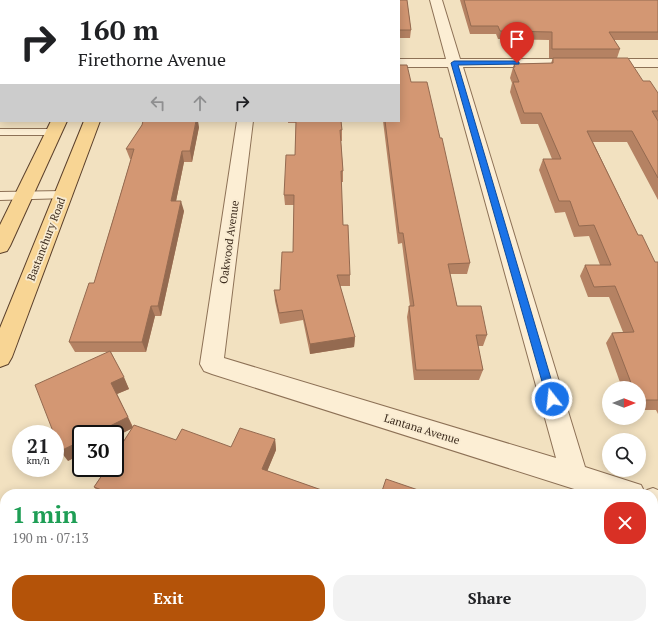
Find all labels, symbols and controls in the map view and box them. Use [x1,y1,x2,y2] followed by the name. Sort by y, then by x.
[78,11,159,48] text: 160 m
[12,16,64,68] icon: right
[500,22,534,63] pin
[506,28,528,50] icon: arrive
[78,47,226,71] text: Firethorne Avenue
[147,92,169,114] icon: left
[189,92,211,114] icon: ahead
[231,92,253,114] icon: right
[24,195,68,283] street label: Bastanchury Road
[216,199,242,285] street label: Oakwood Avenue
[531,378,573,420] position arrow
[602,381,646,425] north arrow
[602,381,646,477] map controls
[382,411,462,447] street label: Lantana Avenue
[72,425,124,477] speed limit sign: 30
[27,432,49,459] text: 21
[602,433,646,477] button: search
[26,454,50,467] text: km/h
[12,498,78,530] text: 1 min
[604,502,646,544] button: close
[12,529,89,547] text: 190 m · 07:13
[12,575,325,621] button: Exit
[333,575,646,621] button: Share

